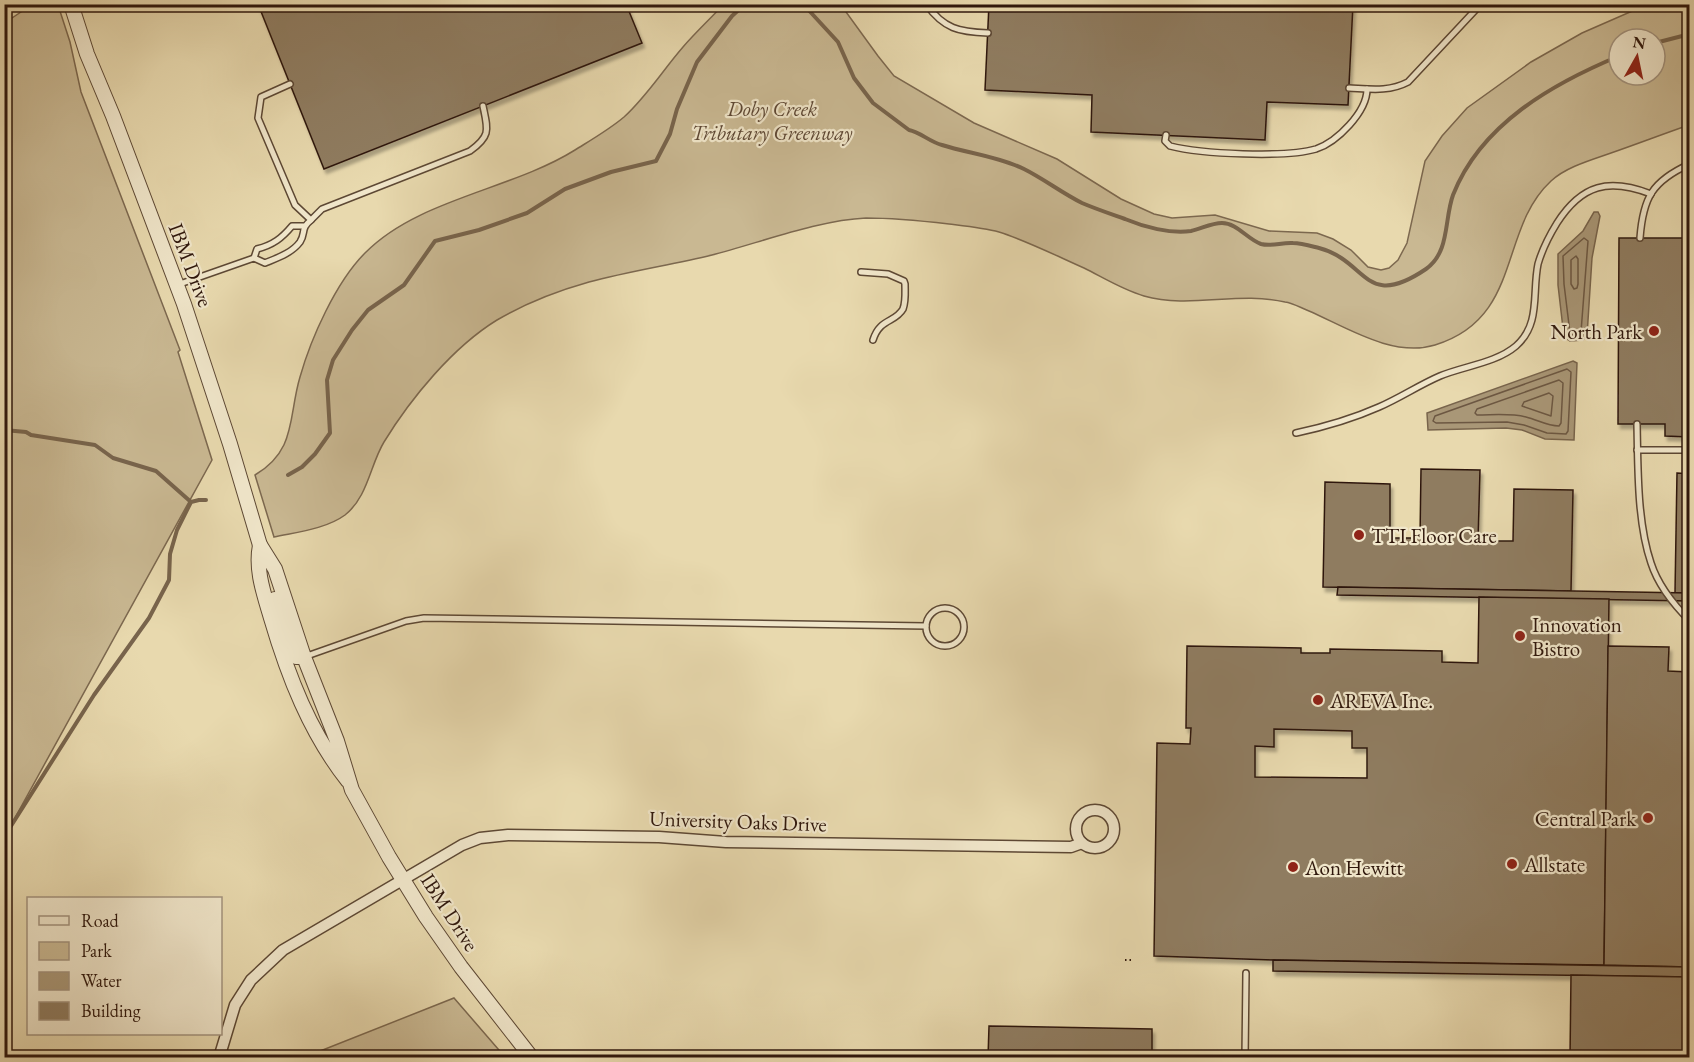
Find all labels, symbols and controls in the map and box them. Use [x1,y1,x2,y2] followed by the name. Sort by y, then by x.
[1607,27,1667,87] north arrow
[1631,31,1647,54] text: N
[691,95,853,146] park label: Doby Creek Tributary Greenway
[163,219,219,311] street label: IBM Drive
[1551,318,1643,345] place label: North Park
[1647,324,1661,338] marker: North Park
[1371,522,1497,549] place label: TTI Floor Care
[1352,528,1366,542] marker: TTI Floor Care
[1532,611,1622,662] place label: Innovation Bistro
[1513,629,1527,643] marker: Innovation Bistro
[1329,687,1433,714] place label: AREVA Inc.
[1311,693,1325,707] marker: AREVA Inc.
[649,804,827,838] street label: University Oaks Drive
[1535,805,1637,832] place label: Central Park
[1641,811,1655,825] marker: Central Park
[1523,851,1585,878] place label: Allstate
[1304,854,1404,881] place label: Aon Hewitt
[1505,857,1519,871] marker: Allstate
[1286,860,1300,874] marker: Aon Hewitt
[415,868,485,956] street label: IBM Drive
[27,897,222,1035] legend
[81,909,120,932] text: Road
[81,939,112,962] text: Park
[81,969,122,992] text: Water
[81,999,141,1022] text: Building

